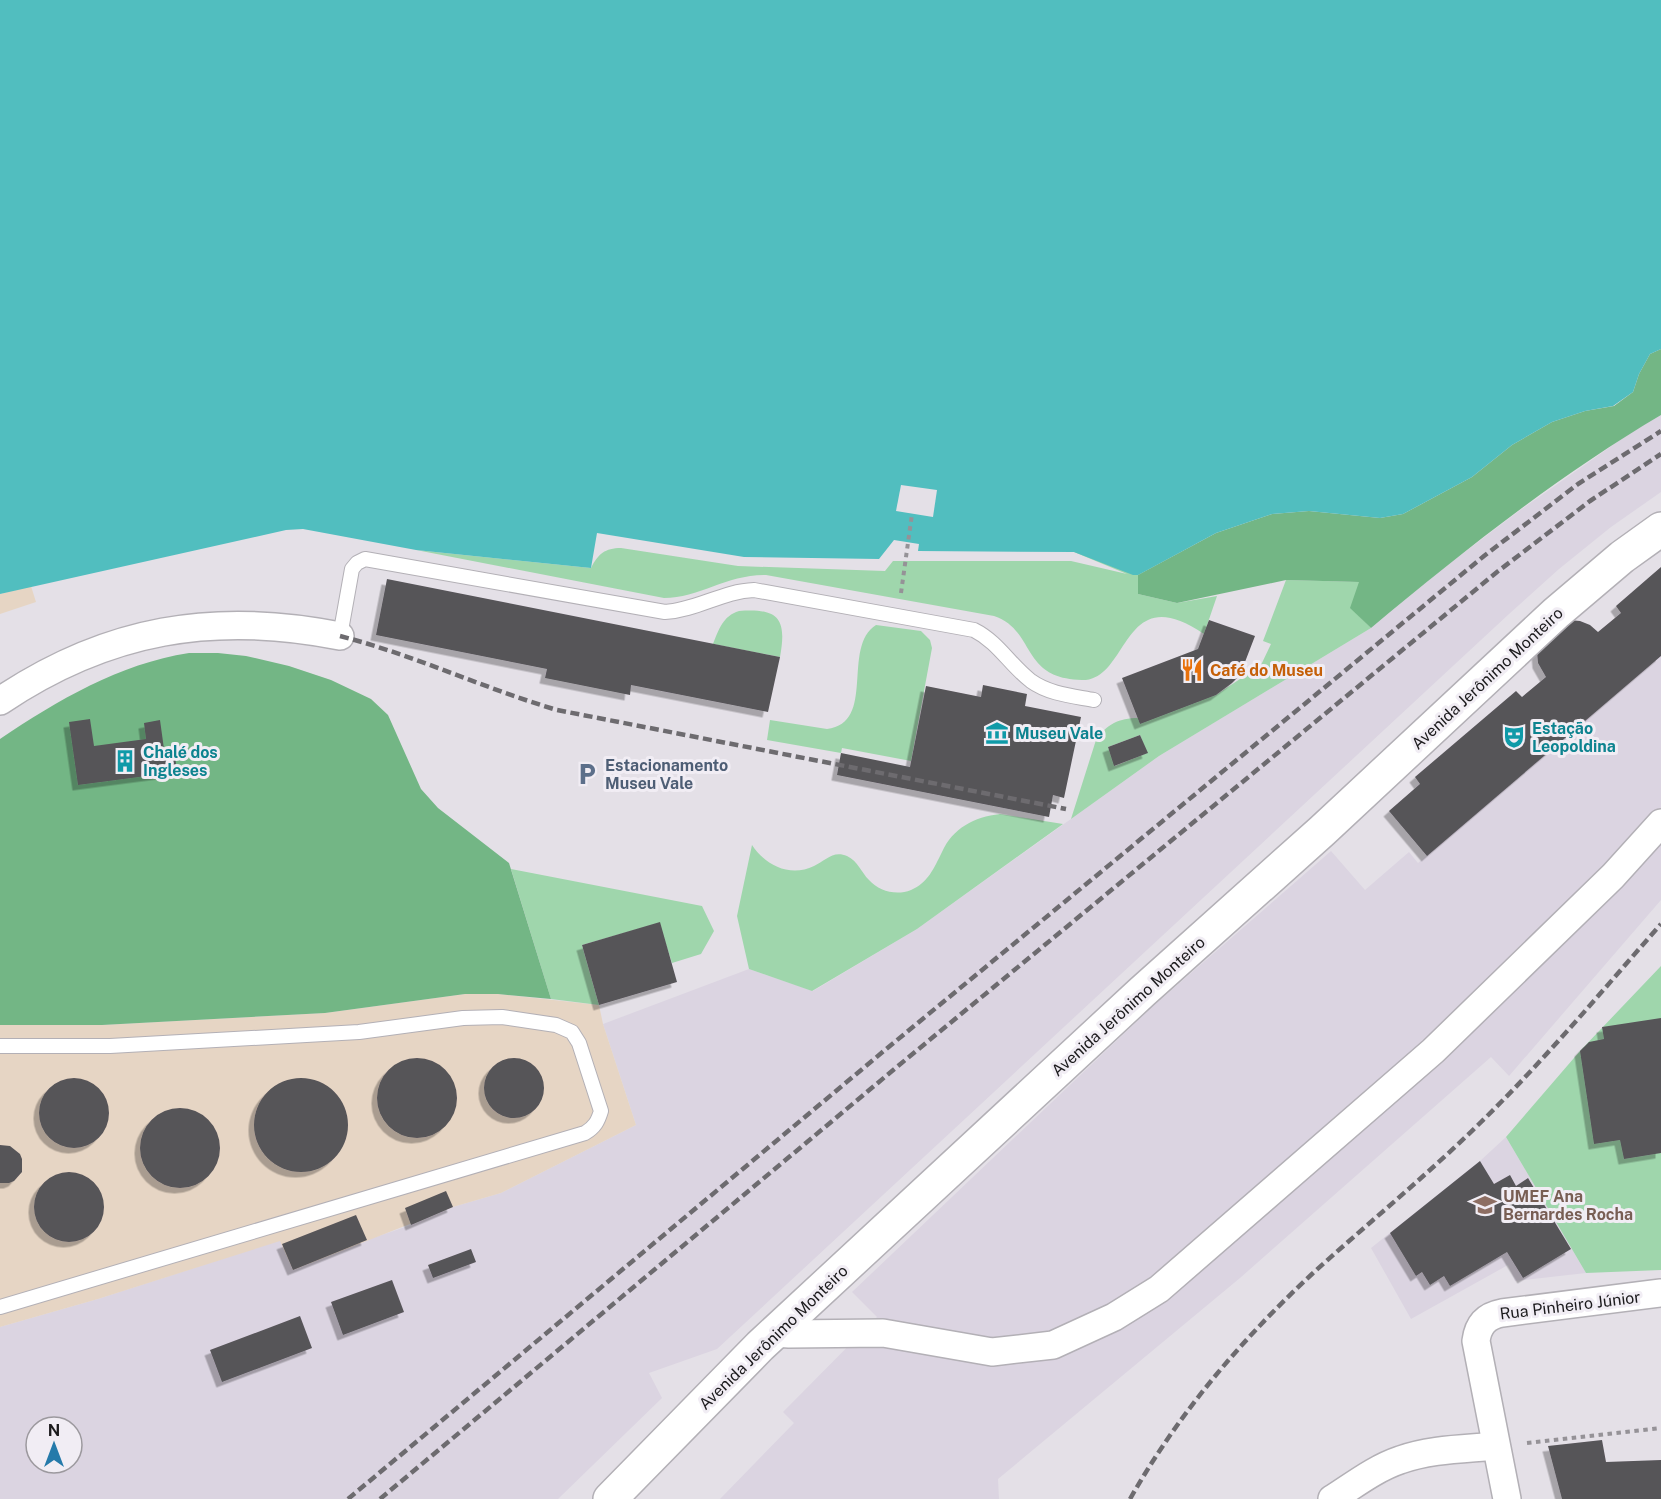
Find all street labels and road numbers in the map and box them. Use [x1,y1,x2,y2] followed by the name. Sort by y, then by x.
[1408,603,1567,753] street label: Avenida Jerônimo Monteiro
[1048,933,1209,1080] street label: Avenida Jerônimo Monteiro
[695,1261,852,1414] street label: Avenida Jerônimo Monteiro
[1499,1287,1642,1324] street label: Rua Pinheiro Júnior

